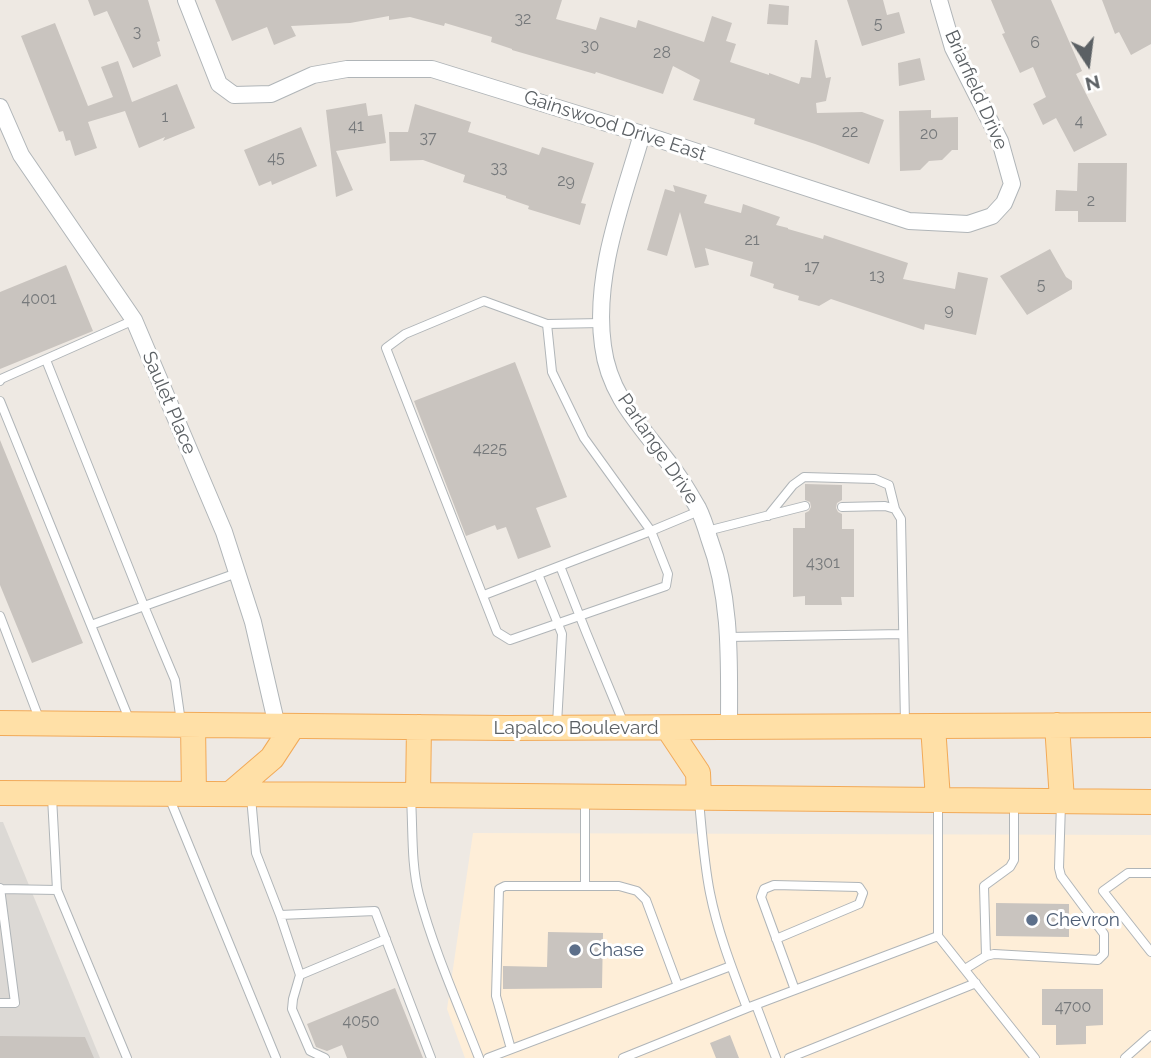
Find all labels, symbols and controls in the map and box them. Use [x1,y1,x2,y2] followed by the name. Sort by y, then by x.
[515,9,531,29] house number: 32
[874,14,882,34] house number: 5
[133,22,141,42] house number: 3
[939,27,1013,153] street label: Briarfield Drive
[1053,28,1123,98] north arrow
[1030,33,1040,53] house number: 6
[581,36,599,56] house number: 30
[653,43,671,63] house number: 28
[1083,71,1102,96] text: N
[521,86,709,166] street label: Gainswood Drive East
[162,107,168,127] house number: 1
[1075,111,1083,131] house number: 4
[348,116,364,136] house number: 41
[842,122,858,142] house number: 22
[920,124,938,144] house number: 20
[419,128,437,148] house number: 37
[267,148,285,168] house number: 45
[490,158,508,178] house number: 33
[557,171,575,191] house number: 29
[1087,191,1095,211] house number: 2
[744,230,760,250] house number: 21
[804,257,820,277] house number: 17
[869,266,885,286] house number: 13
[1037,275,1045,295] house number: 5
[21,289,57,309] house number: 4001
[944,300,954,320] house number: 9
[137,348,201,458] street label: Saulet Place
[613,389,703,509] street label: Parlange Drive
[473,439,507,459] house number: 4225
[806,553,840,573] house number: 4301
[494,717,658,739] street label: Lapalco Boulevard
[1046,909,1120,931] place label: Chevron
[1024,912,1040,928] marker: Chevron
[589,939,644,961] place label: Chase
[567,942,583,958] marker: Chase
[1055,997,1091,1017] house number: 4700
[342,1011,380,1031] house number: 4050

